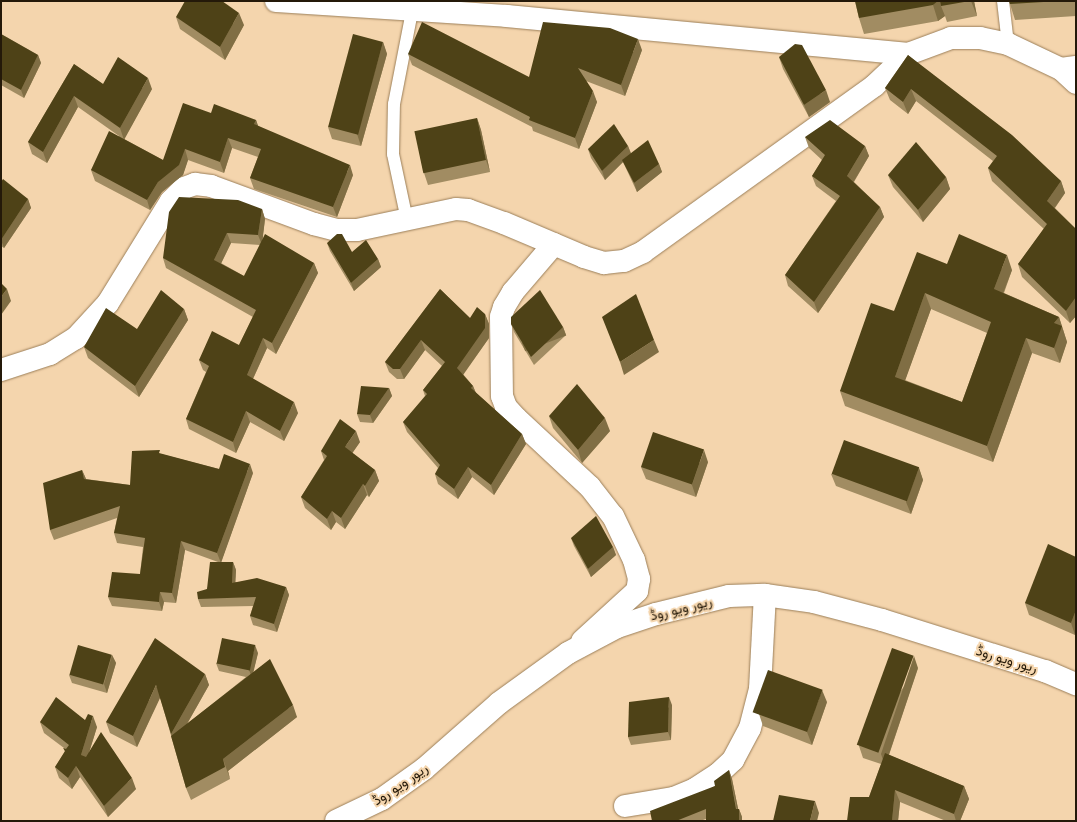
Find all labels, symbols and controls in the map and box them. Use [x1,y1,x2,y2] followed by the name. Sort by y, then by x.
[648,592,714,624] street label: ریور ویو روڈ
[974,642,1040,676] street label: ریور ویو روڈ
[369,759,431,809] street label: ریور ویو روڈ

